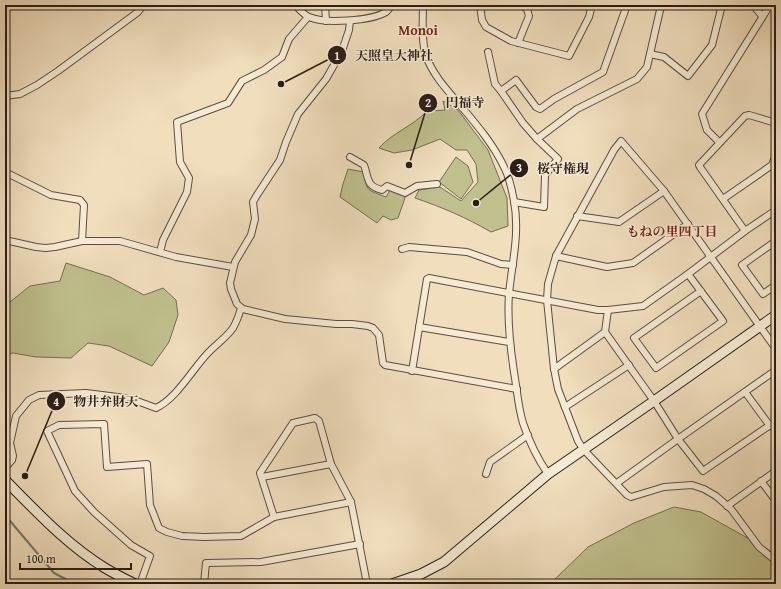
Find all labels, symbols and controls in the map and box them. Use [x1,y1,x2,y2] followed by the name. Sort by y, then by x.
[398,20,438,40] district label: Monoi
[327,43,441,68] callout: 天照皇大神社
[355,46,433,65] text: 天照皇大神社
[334,47,340,64] text: 1
[418,90,493,115] callout: 円福寺
[445,93,485,112] text: 円福寺
[425,94,431,111] text: 2
[509,156,597,181] callout: 桜守権現
[516,159,522,176] text: 3
[537,159,589,178] text: 桜守権現
[626,222,718,241] district label: もねの里四丁目
[46,389,147,414] callout: 物井弁財天
[73,392,139,411] text: 物井弁財天
[53,393,59,410] text: 4
[20,545,131,571] scale bar
[26,550,56,567] text: 100 m

